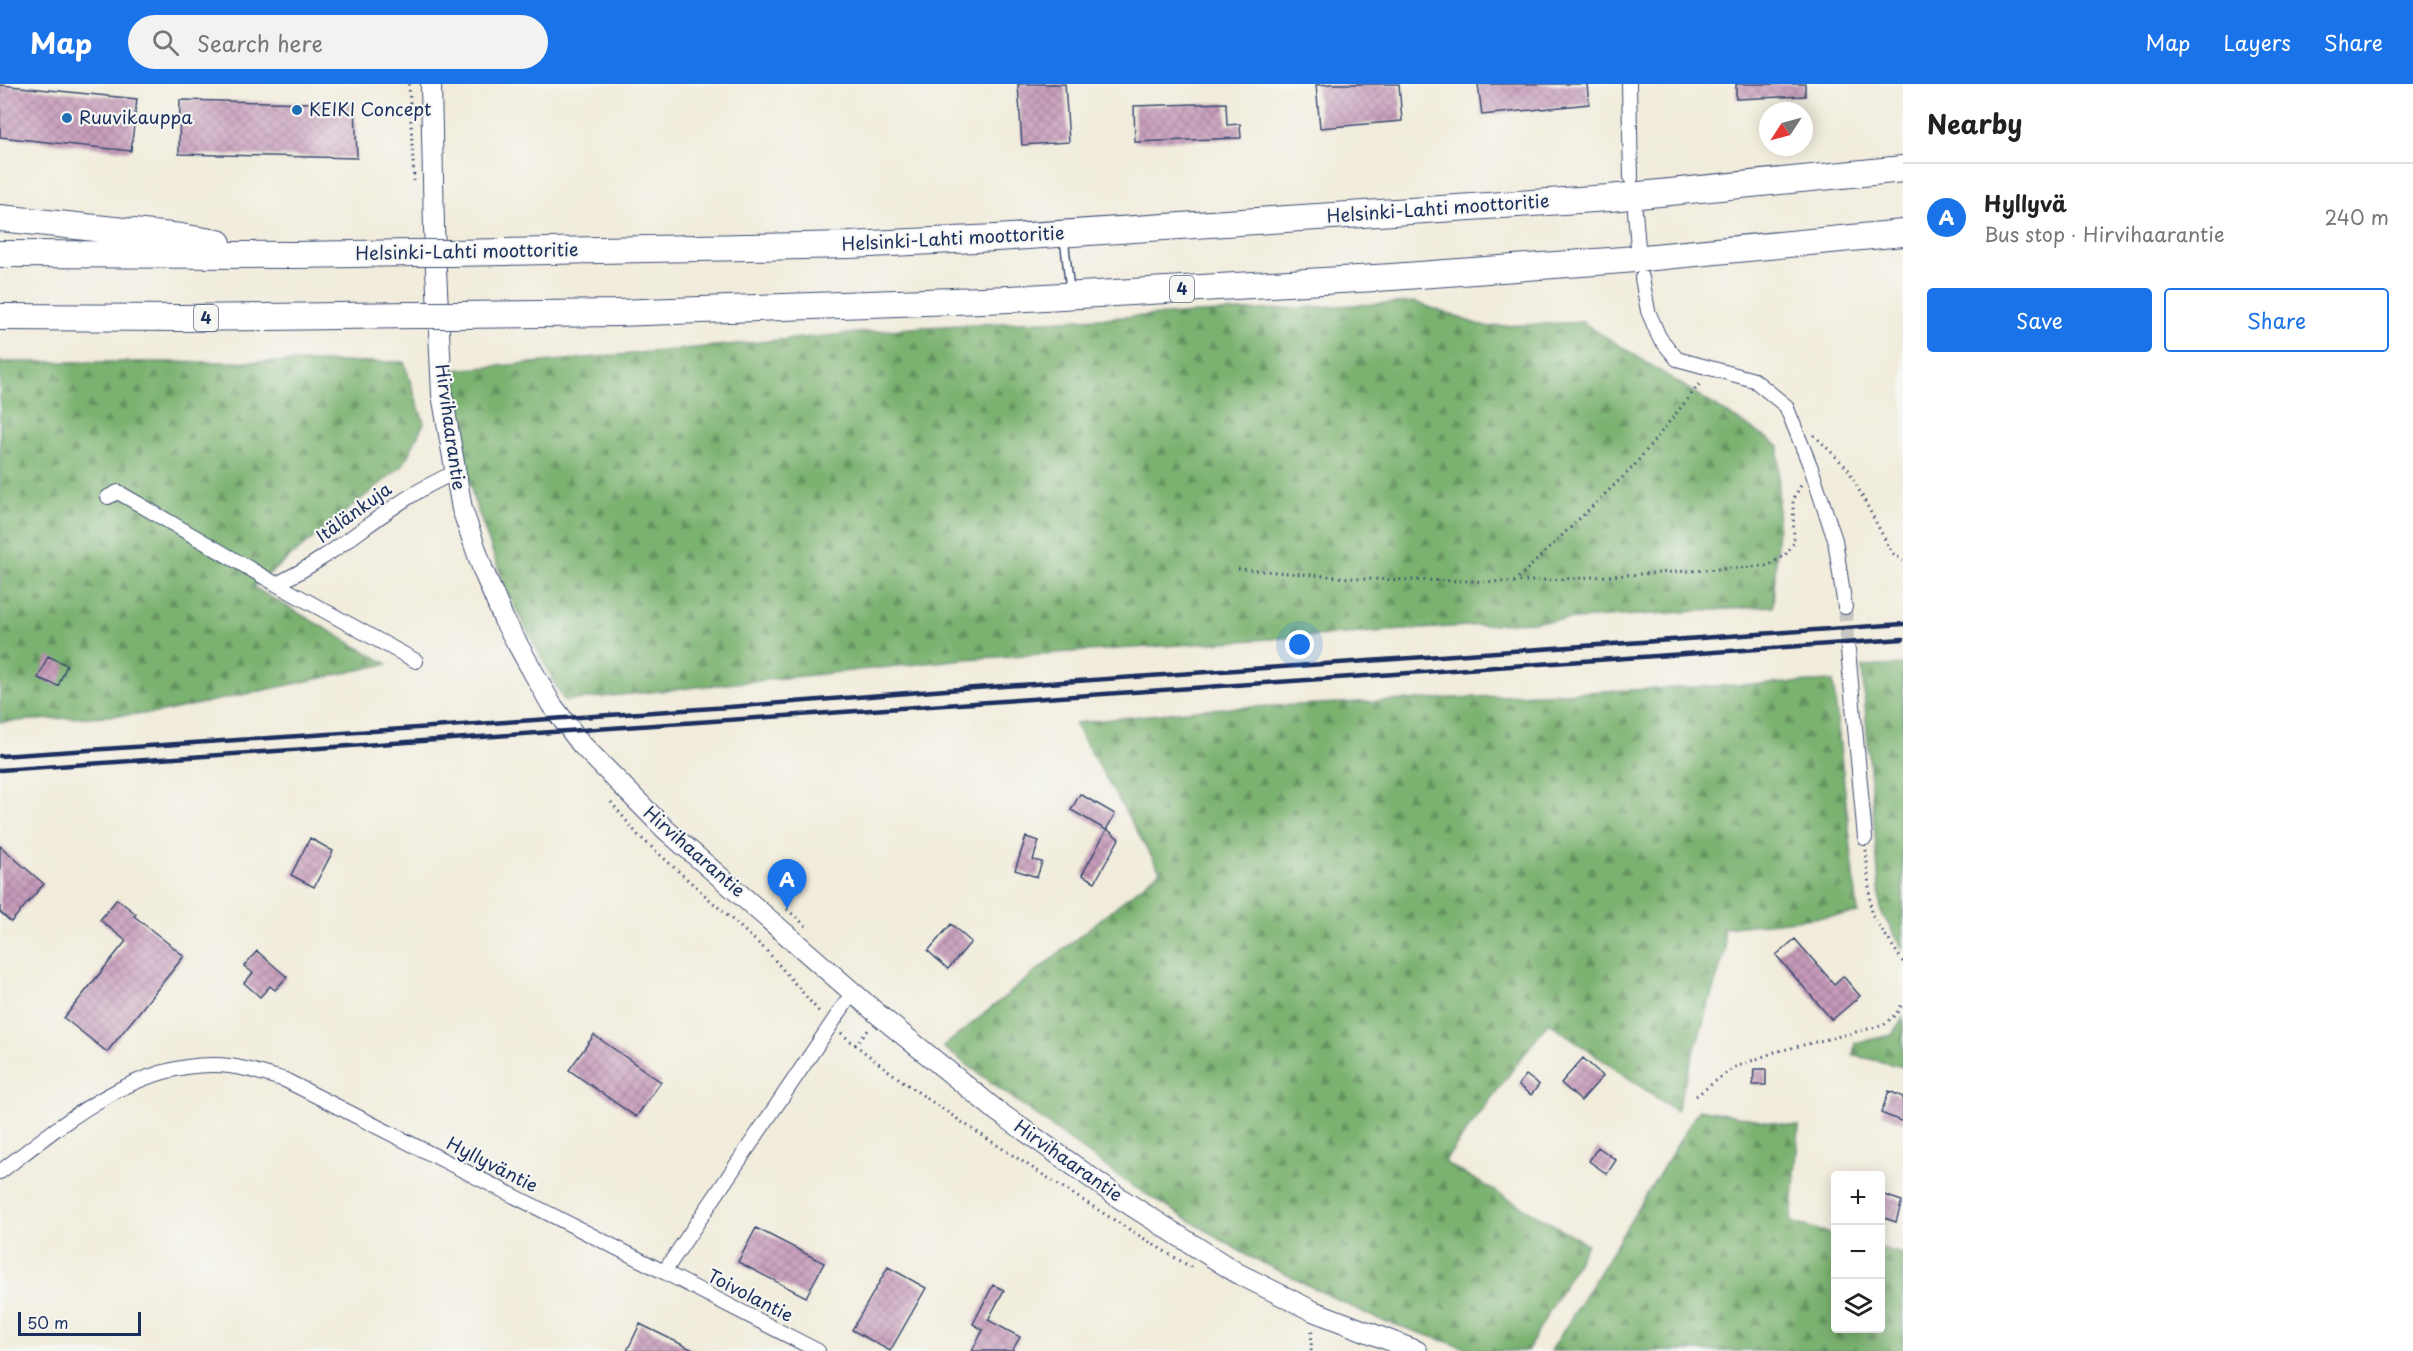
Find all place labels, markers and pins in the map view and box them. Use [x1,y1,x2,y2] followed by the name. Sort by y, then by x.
[309,95,431,122] place label: KEIKI Concept
[79,103,193,130] place label: Ruuvikauppa
[290,103,304,117] marker: KEIKI Concept
[60,111,74,125] marker: Ruuvikauppa
[768,860,806,909] pin: A

